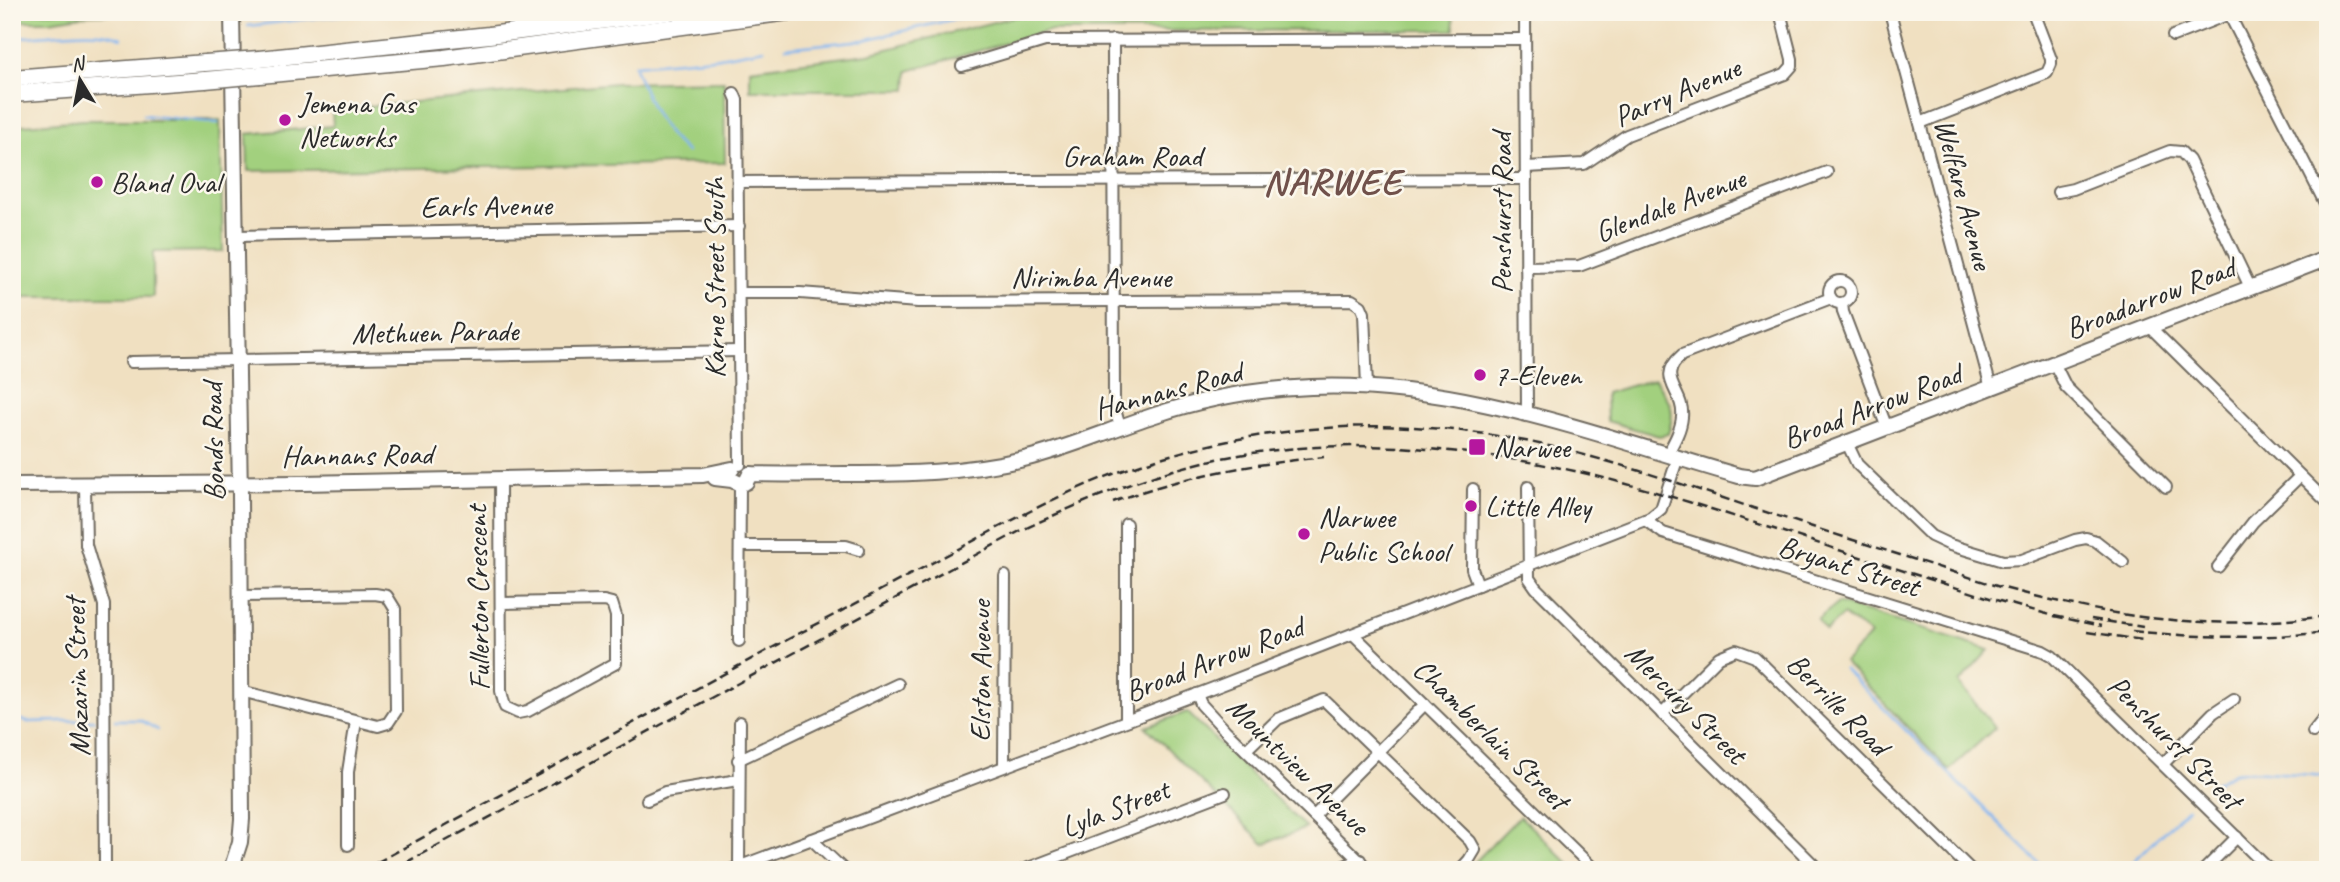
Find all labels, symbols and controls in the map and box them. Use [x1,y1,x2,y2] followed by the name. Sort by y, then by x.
[46,46,116,116] north arrow
[1608,47,1748,136] street label: Parry Avenue
[69,51,88,77] text: N
[297,84,418,156] place label: Jemena Gas Networks
[277,112,293,128] marker: Jemena Gas Networks
[1926,114,2003,276] street label: Welfare Avenue
[1482,128,1520,294] street label: Penshurst Road
[1062,137,1206,175] street label: Graham Road
[1263,158,1406,205] district label: NARWEE
[1589,158,1753,251] street label: Glendale Avenue
[111,163,225,201] place label: Bland Oval
[89,174,105,190] marker: Bland Oval
[695,176,733,378] street label: Karne Street South
[420,186,554,226] street label: Earls Avenue
[2060,247,2244,348] street label: Broadarrow Road
[1011,258,1173,296] street label: Nirimba Avenue
[351,312,521,352] street label: Methuen Parade
[1090,351,1250,428] street label: Hannans Road
[1777,353,1971,457] street label: Broad Arrow Road
[1494,356,1583,394] place label: 7-Eleven
[1472,367,1488,383] marker: 7-Eleven
[193,378,233,502] street label: Bonds Road
[1493,428,1572,466] place label: Narwee
[281,435,437,475] street label: Hannans Road
[1467,437,1487,457] marker: Narwee
[1485,487,1594,525] place label: Little Alley
[1318,498,1453,570] place label: Narwee Public School
[1463,498,1479,514] marker: Little Alley
[457,502,499,691] street label: Fullerton Crescent
[1296,526,1312,542] marker: Narwee Public School
[1774,527,1927,606] street label: Bryant Street
[55,593,99,757] street label: Mazarin Street
[961,598,999,742] street label: Elston Avenue
[1119,606,1313,710] street label: Broad Arrow Road
[1617,634,1757,774] street label: Mercury Street
[1779,645,1900,766] street label: Berrille Road
[1405,650,1580,821] street label: Chamberlain Street
[2100,667,2253,820] street label: Penshurst Street
[1219,688,1379,845] street label: Mountview Avenue
[1056,769,1177,846] street label: Lyla Street

